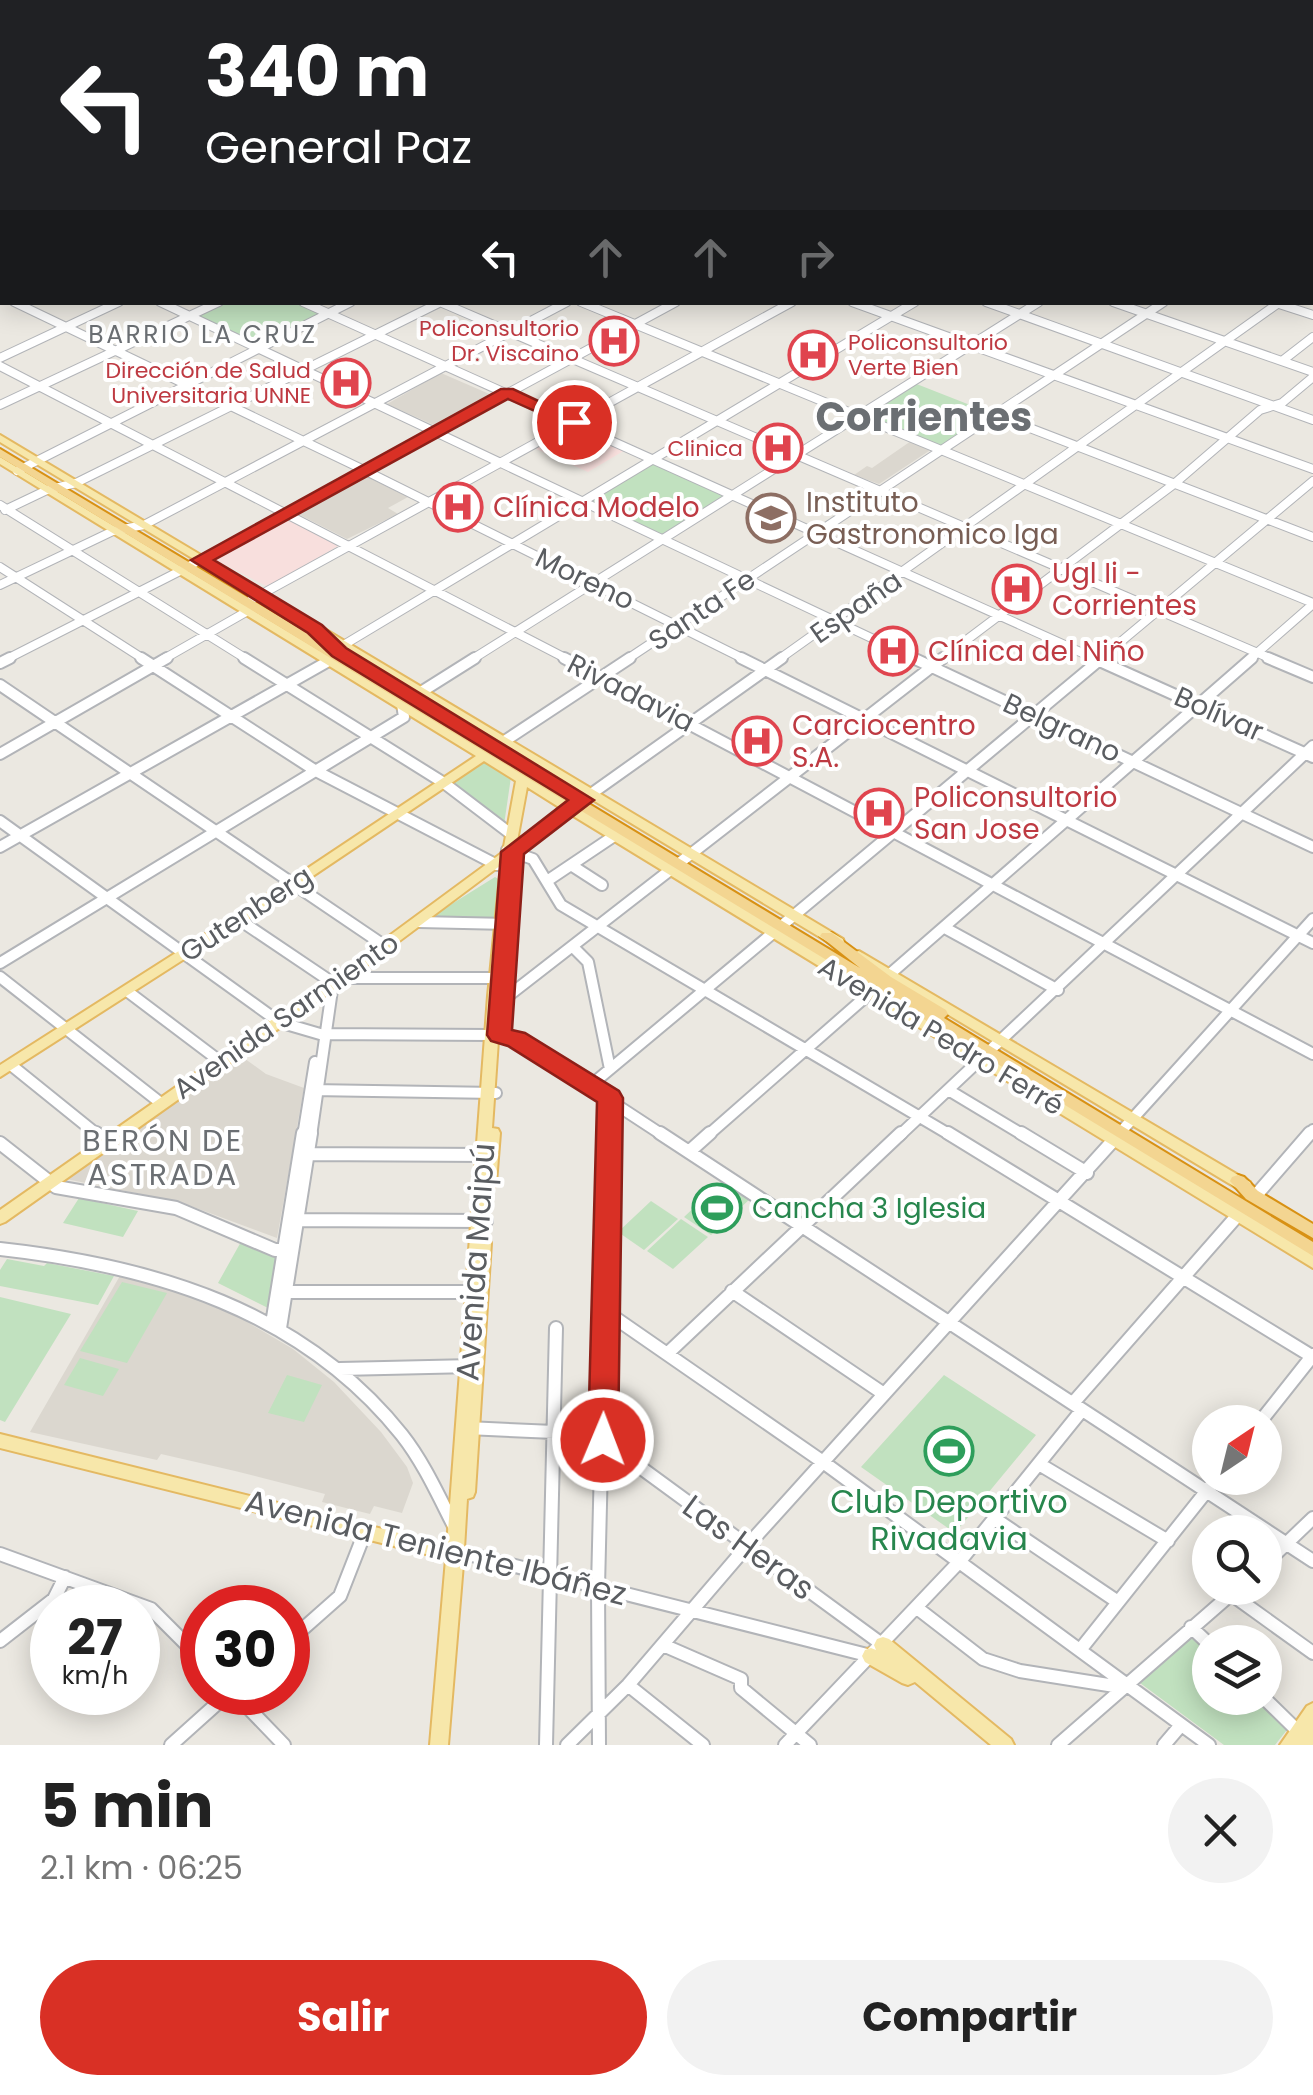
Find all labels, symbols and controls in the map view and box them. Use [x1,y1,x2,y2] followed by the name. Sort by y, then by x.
[205,22,429,121] text: 340 m
[40,40,170,170] icon: left
[205,116,472,179] text: General Paz
[473,230,528,285] icon: left
[578,230,633,285] icon: ahead
[683,230,738,285] icon: ahead
[788,230,843,285] icon: right
[419,313,579,369] place label: Policonsultorio Dr. Viscaino
[588,315,640,367] hospital icon: Policonsultorio Dr. Viscaino
[88,317,318,352] district label: BARRIO LA CRUZ
[848,327,1008,383] place label: Policonsultorio Verte Bien
[787,329,839,381] hospital icon: Policonsultorio Verte Bien
[105,355,311,411] place label: Dirección de Salud Universitaria UNNE
[320,357,372,409] hospital icon: Dirección de Salud Universitaria UNNE
[532,380,617,465] pin
[816,389,1032,445] district label: Corrientes
[547,395,602,450] icon: arrive
[752,422,804,474] hospital icon: Clinica
[667,433,743,464] place label: Clinica
[432,481,484,533] hospital icon: Clínica Modelo
[806,483,1059,554] place label: Instituto Gastronomico Iga
[493,488,700,527] place label: Clínica Modelo
[745,492,797,544] school or university icon: Instituto Gastronomico Iga
[529,538,641,620] street label: Moreno
[1052,554,1197,625] place label: Ugl Ii - Corrientes
[641,560,763,660] street label: Santa Fe
[802,561,910,653] street label: España
[991,563,1043,615] hospital icon: Ugl Ii - Corrientes
[867,625,919,677] hospital icon: Clínica del Niño
[928,632,1145,671] place label: Clínica del Niño
[561,644,701,742] street label: Rivadavia
[1168,677,1270,751] street label: Bolívar
[997,684,1127,772] street label: Belgrano
[792,706,976,777] place label: Carciocentro S.A.
[731,715,783,767] hospital icon: Carciocentro S.A.
[914,778,1118,849] place label: Policonsultorio San Jose
[853,787,905,839] hospital icon: Policonsultorio San Jose
[172,857,320,971] street label: Gutenberg
[165,923,407,1109] street label: Avenida Sarmiento
[811,947,1071,1125] street label: Avenida Pedro Ferré
[82,1119,244,1196] district label: BERÓN DE ASTRADA
[444,1141,506,1383] street label: Avenida Maipú
[691,1182,743,1234] sports icon: Cancha 3 Iglesia
[752,1189,986,1228] place label: Cancha 3 Iglesia
[551,1388,655,1492] position arrow
[1192,1405,1282,1495] north arrow
[1192,1405,1282,1715] map controls
[923,1425,975,1477] sports icon: Club Deportivo Rivadavia
[241,1478,631,1616] street label: Avenida Teniente Ibáñez
[830,1479,1068,1561] place label: Club Deportivo Rivadavia
[674,1484,824,1610] street label: Las Heras
[1192,1515,1282,1605] button: search
[180,1585,310,1715] speed limit sign: 30
[67,1602,123,1673] text: 27
[1192,1625,1282,1715] button: layers
[62,1658,128,1693] text: km/h
[40,1764,213,1848] text: 5 min
[1168,1778,1273,1883] button: close
[40,1845,243,1890] text: 2.1 km · 06:25
[40,1960,647,2075] button: Salir
[667,1960,1273,2075] button: Compartir

